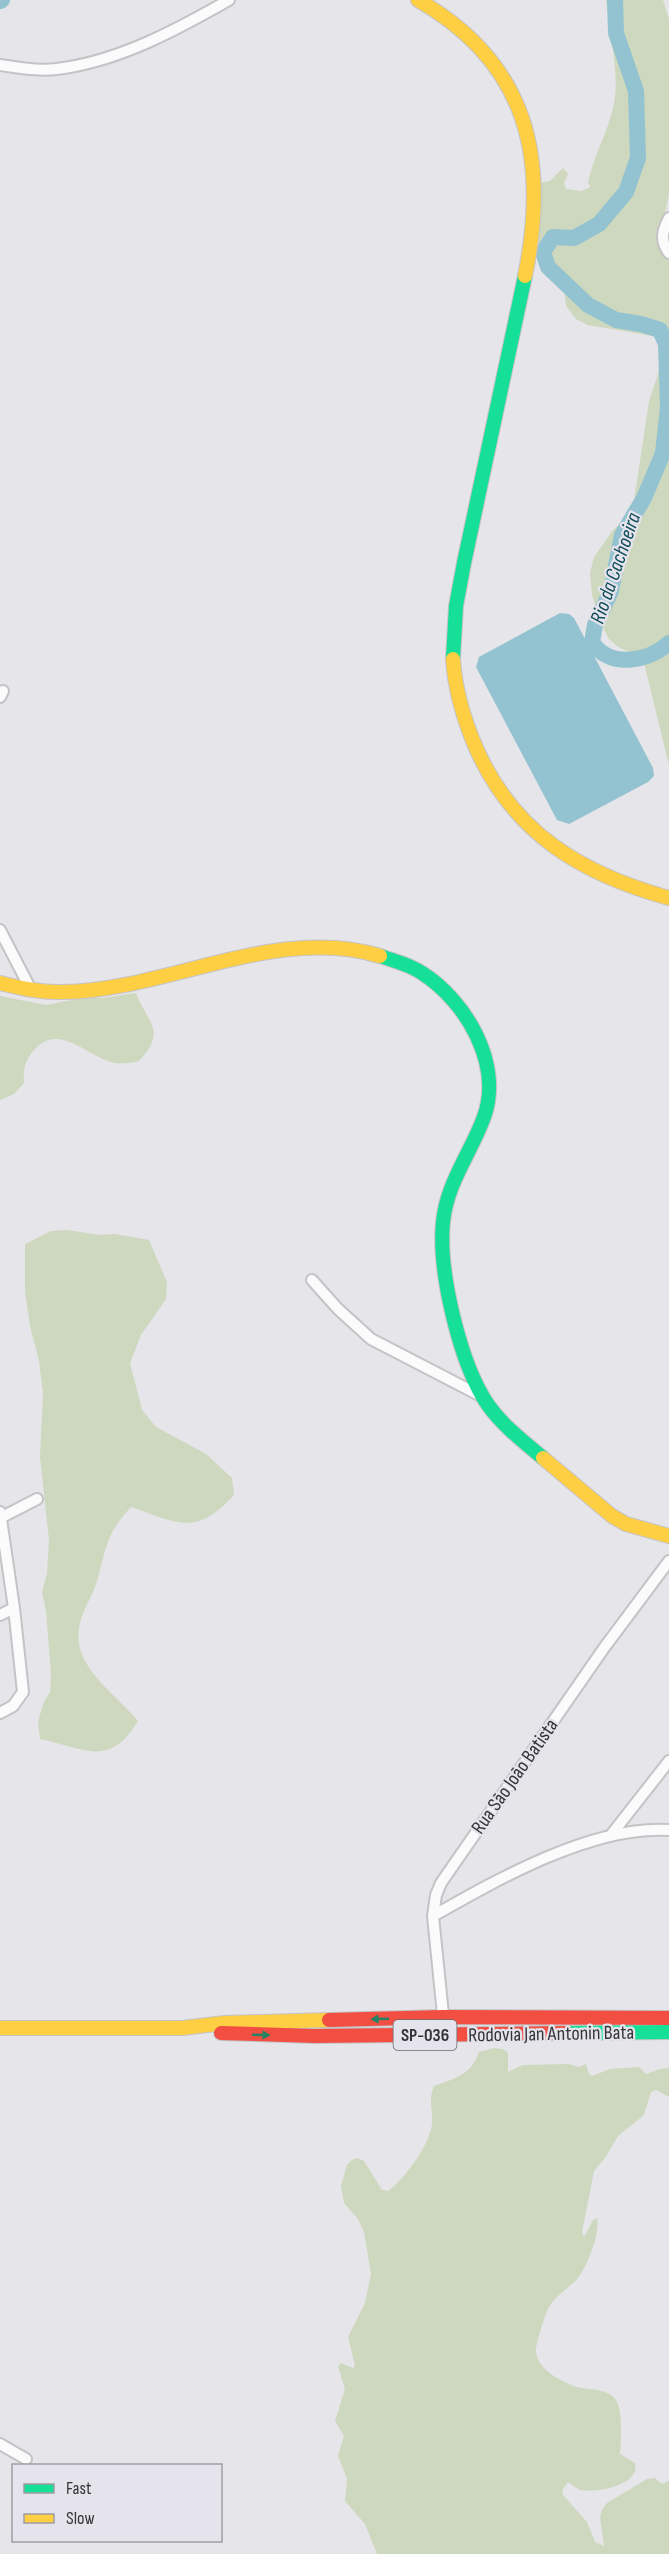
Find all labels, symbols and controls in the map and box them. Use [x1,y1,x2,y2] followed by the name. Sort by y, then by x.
[585,509,646,627] water label: Rio da Cachoeira
[466,1714,563,1839] street label: Rua São João Batista
[370,2014,389,2024] one-way arrow
[394,2020,456,2050] road number: SP-036
[468,2021,634,2047] street label: Rodovia Jan Antonin Bata
[251,2031,270,2040] one-way arrow
[12,2464,222,2542] legend
[66,2478,92,2499] text: Fast
[66,2508,95,2529] text: Slow

